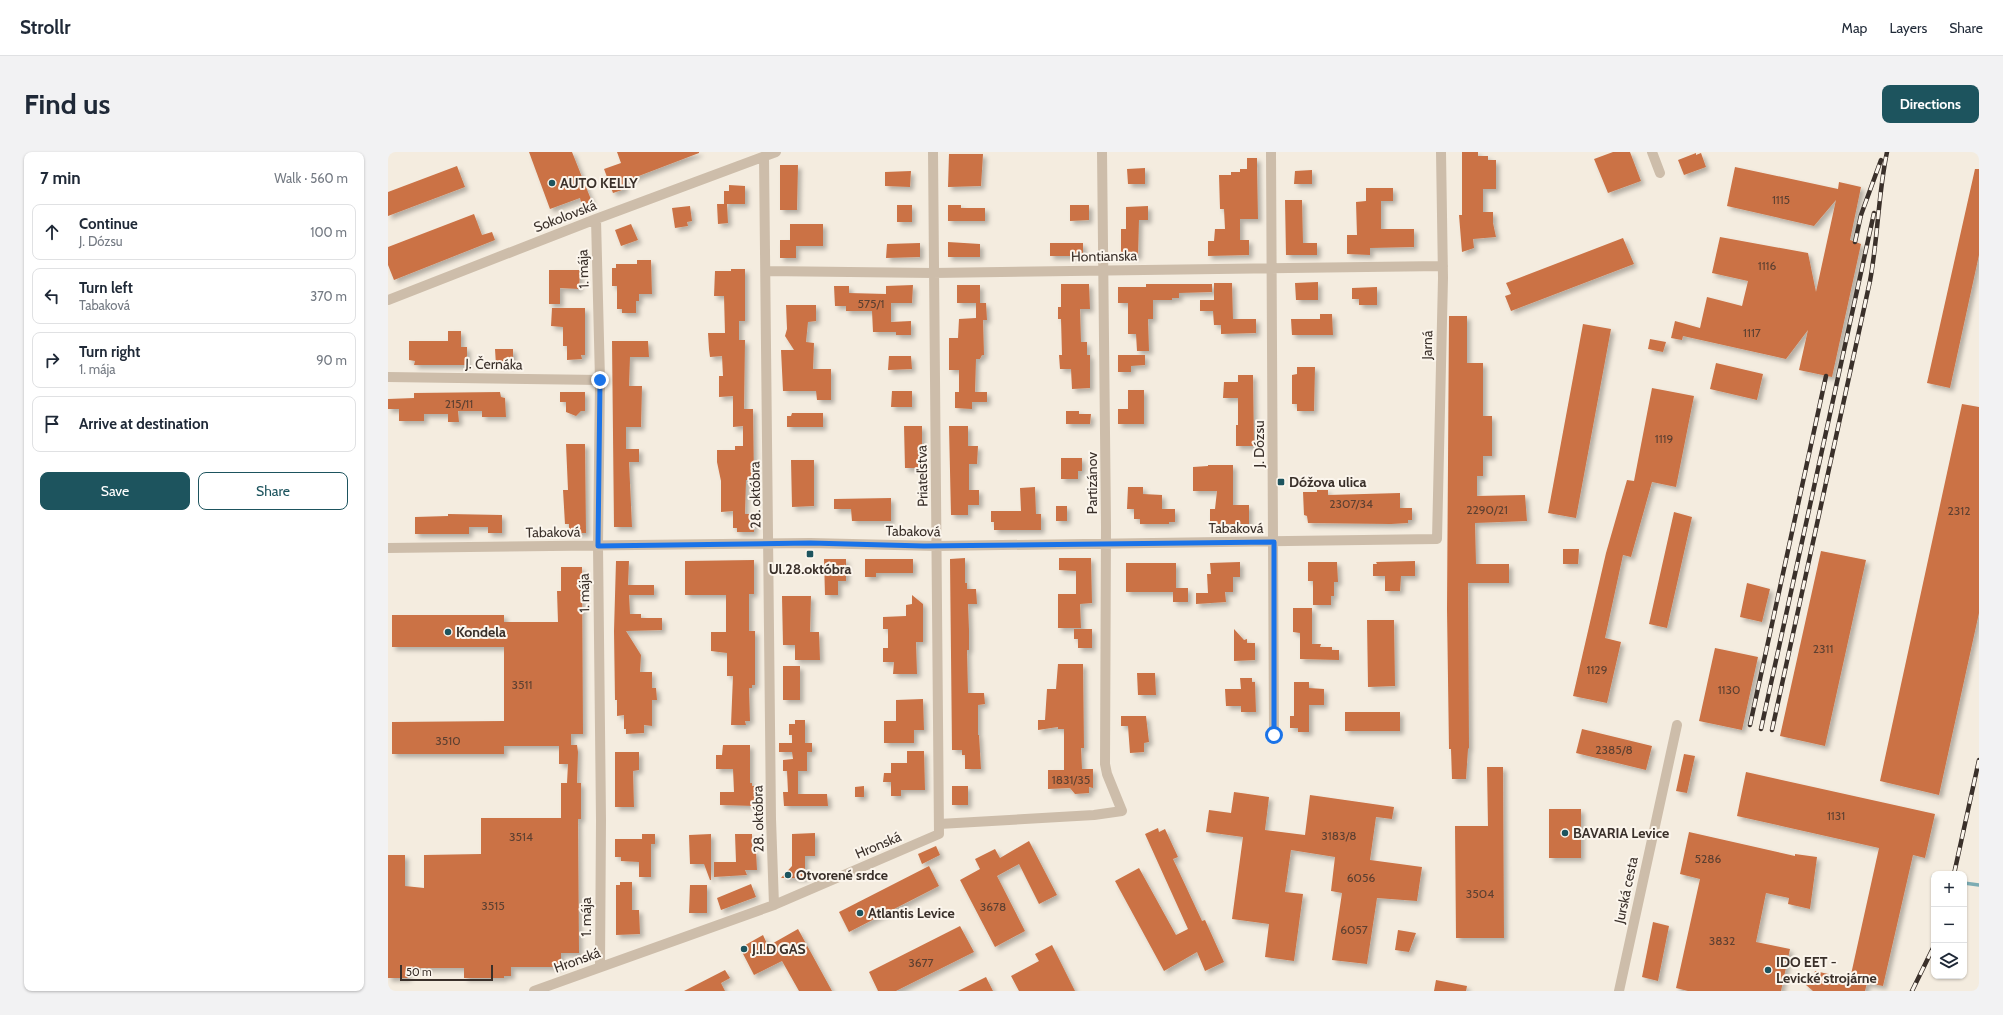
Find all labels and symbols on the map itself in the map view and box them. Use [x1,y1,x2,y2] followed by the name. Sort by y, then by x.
[560,174,638,192] place label: AUTO KELLY
[547,178,557,188] marker: AUTO KELLY
[1772,192,1790,207] house number: 1115
[531,196,599,236] street label: Sokolovská
[1071,246,1137,266] street label: Hontianska
[573,249,593,289] street label: 1. mája
[1758,258,1776,273] house number: 1116
[858,296,884,311] house number: 575/1
[1743,325,1761,340] house number: 1117
[1418,330,1436,361] street label: Jarná
[464,354,523,374] street label: J. Černáka
[591,371,609,389] route end
[445,396,473,411] house number: 215/11
[1250,420,1268,469] street label: J. Dózsu
[1655,431,1673,446] house number: 1119
[912,445,932,507] street label: Priateľstva
[1083,452,1101,514] street label: Partizánov
[745,461,765,529] street label: 28. októbra
[1289,473,1366,491] place label: Dóžova ulica
[1276,477,1286,487] marker: Dóžova ulica
[1329,496,1373,511] house number: 2307/34
[1466,502,1508,517] house number: 2290/21
[1948,503,1970,518] house number: 2312
[1209,519,1264,537] street label: Tabaková
[885,522,941,540] street label: Tabaková
[525,523,581,541] street label: Tabaková
[805,549,815,559] marker: Ul.28.októbra
[769,560,851,578] place label: Ul.28.októbra
[575,573,593,613] street label: 1. mája
[456,623,506,641] place label: Kondela
[443,627,453,637] marker: Kondela
[1813,641,1833,656] house number: 2311
[1587,662,1608,677] house number: 1129
[512,677,532,692] house number: 3511
[1718,682,1740,697] house number: 1130
[1265,726,1283,744] route start
[435,733,461,748] house number: 3510
[1595,742,1633,757] house number: 2385/8
[1052,772,1090,787] house number: 1831/35
[748,785,768,853] street label: 28. októbra
[1827,808,1845,823] house number: 1131
[1573,824,1669,842] place label: BAVARIA Levice
[852,827,904,863] street label: Hronská
[1321,828,1357,843] house number: 3183/8
[1560,828,1570,838] marker: BAVARIA Levice
[509,829,533,844] house number: 3514
[1695,851,1722,866] house number: 5286
[1610,855,1642,926] street label: Jurská cesta
[796,866,888,884] place label: Otvorené srdce
[783,870,793,880] marker: Otvorené srdce
[1347,870,1375,885] house number: 6056
[1466,886,1494,901] house number: 3504
[577,897,595,937] street label: 1. mája
[481,898,505,913] house number: 3515
[980,899,1006,914] house number: 3678
[868,904,955,922] place label: Atlantis Levice
[855,908,865,918] marker: Atlantis Levice
[1340,922,1368,937] house number: 6057
[1709,933,1735,948] house number: 3832
[751,940,806,958] place label: J.I.D GAS
[551,943,603,977] street label: Hronská
[739,944,749,954] marker: J.I.D GAS
[1776,953,1877,987] place label: IDO EET - Levické strojárne
[908,955,934,970] house number: 3677
[400,963,493,982] scale bar
[1763,965,1773,975] marker: IDO EET - Levické strojárne

